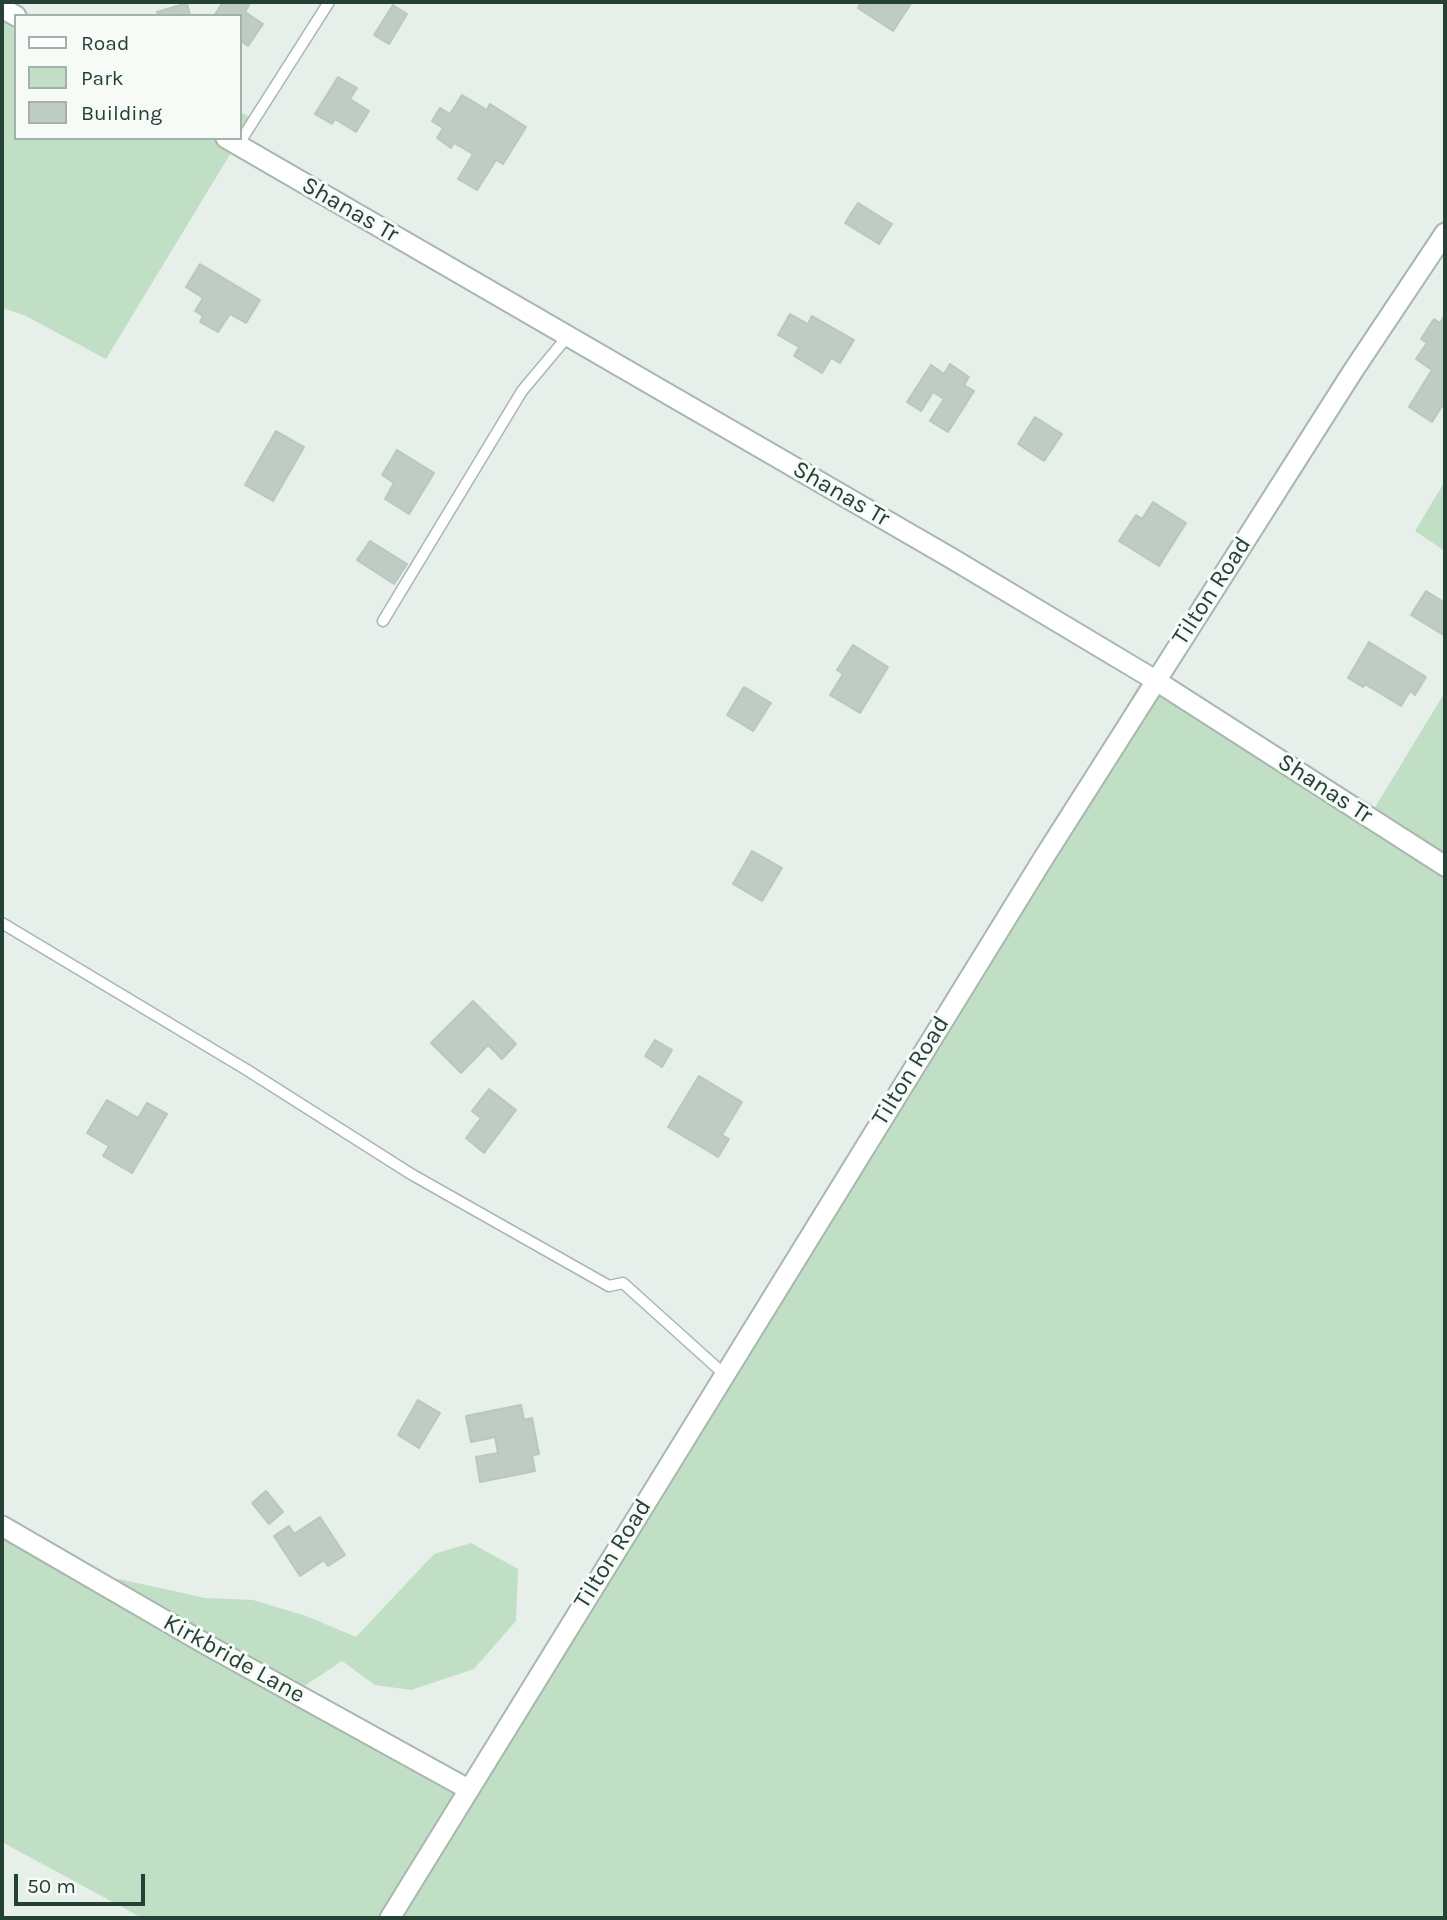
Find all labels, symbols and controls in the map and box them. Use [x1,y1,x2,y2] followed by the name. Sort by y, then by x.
[14,14,242,140] legend
[81,31,129,55] text: Road
[81,66,124,90] text: Park
[81,101,162,125] text: Building
[296,171,404,249] street label: Shanas Tr
[787,455,895,533] street label: Shanas Tr
[1166,531,1258,651] street label: Tilton Road
[1272,748,1378,830] street label: Shanas Tr
[866,1011,956,1131] street label: Tilton Road
[568,1494,658,1614] street label: Tilton Road
[158,1608,310,1710] street label: Kirkbride Lane
[18,1860,149,1904] scale bar
[27,1874,76,1898] text: 50 m

